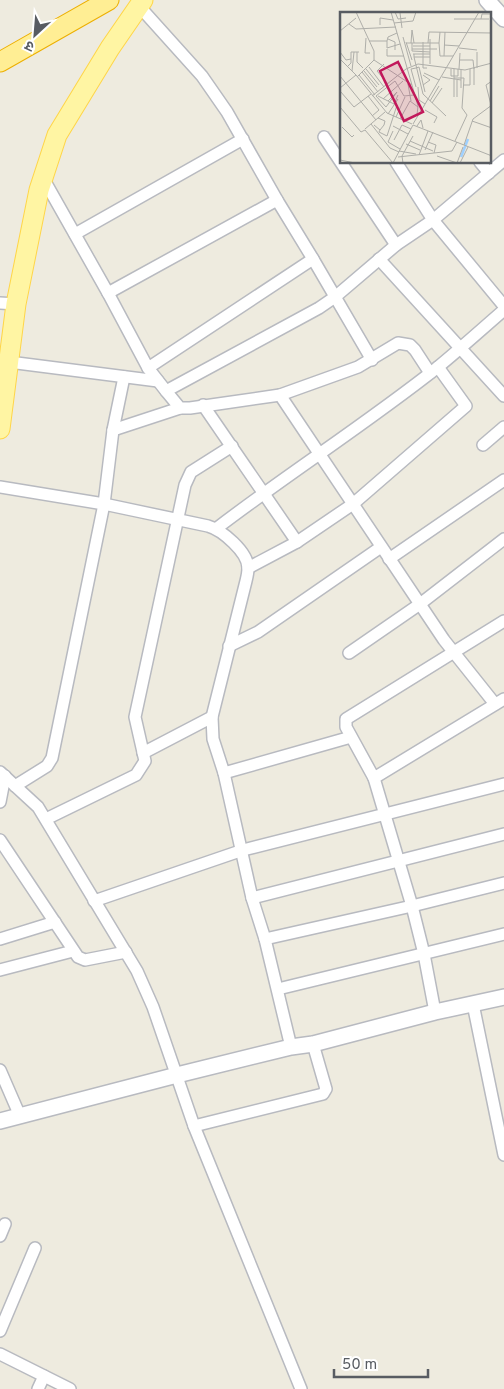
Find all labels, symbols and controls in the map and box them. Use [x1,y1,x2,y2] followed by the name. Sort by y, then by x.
[10,10,60,60] north arrow
[340,12,492,164] inset map
[22,36,37,55] text: उ
[334,1346,428,1378] scale bar
[342,1356,377,1375] text: 50 m

